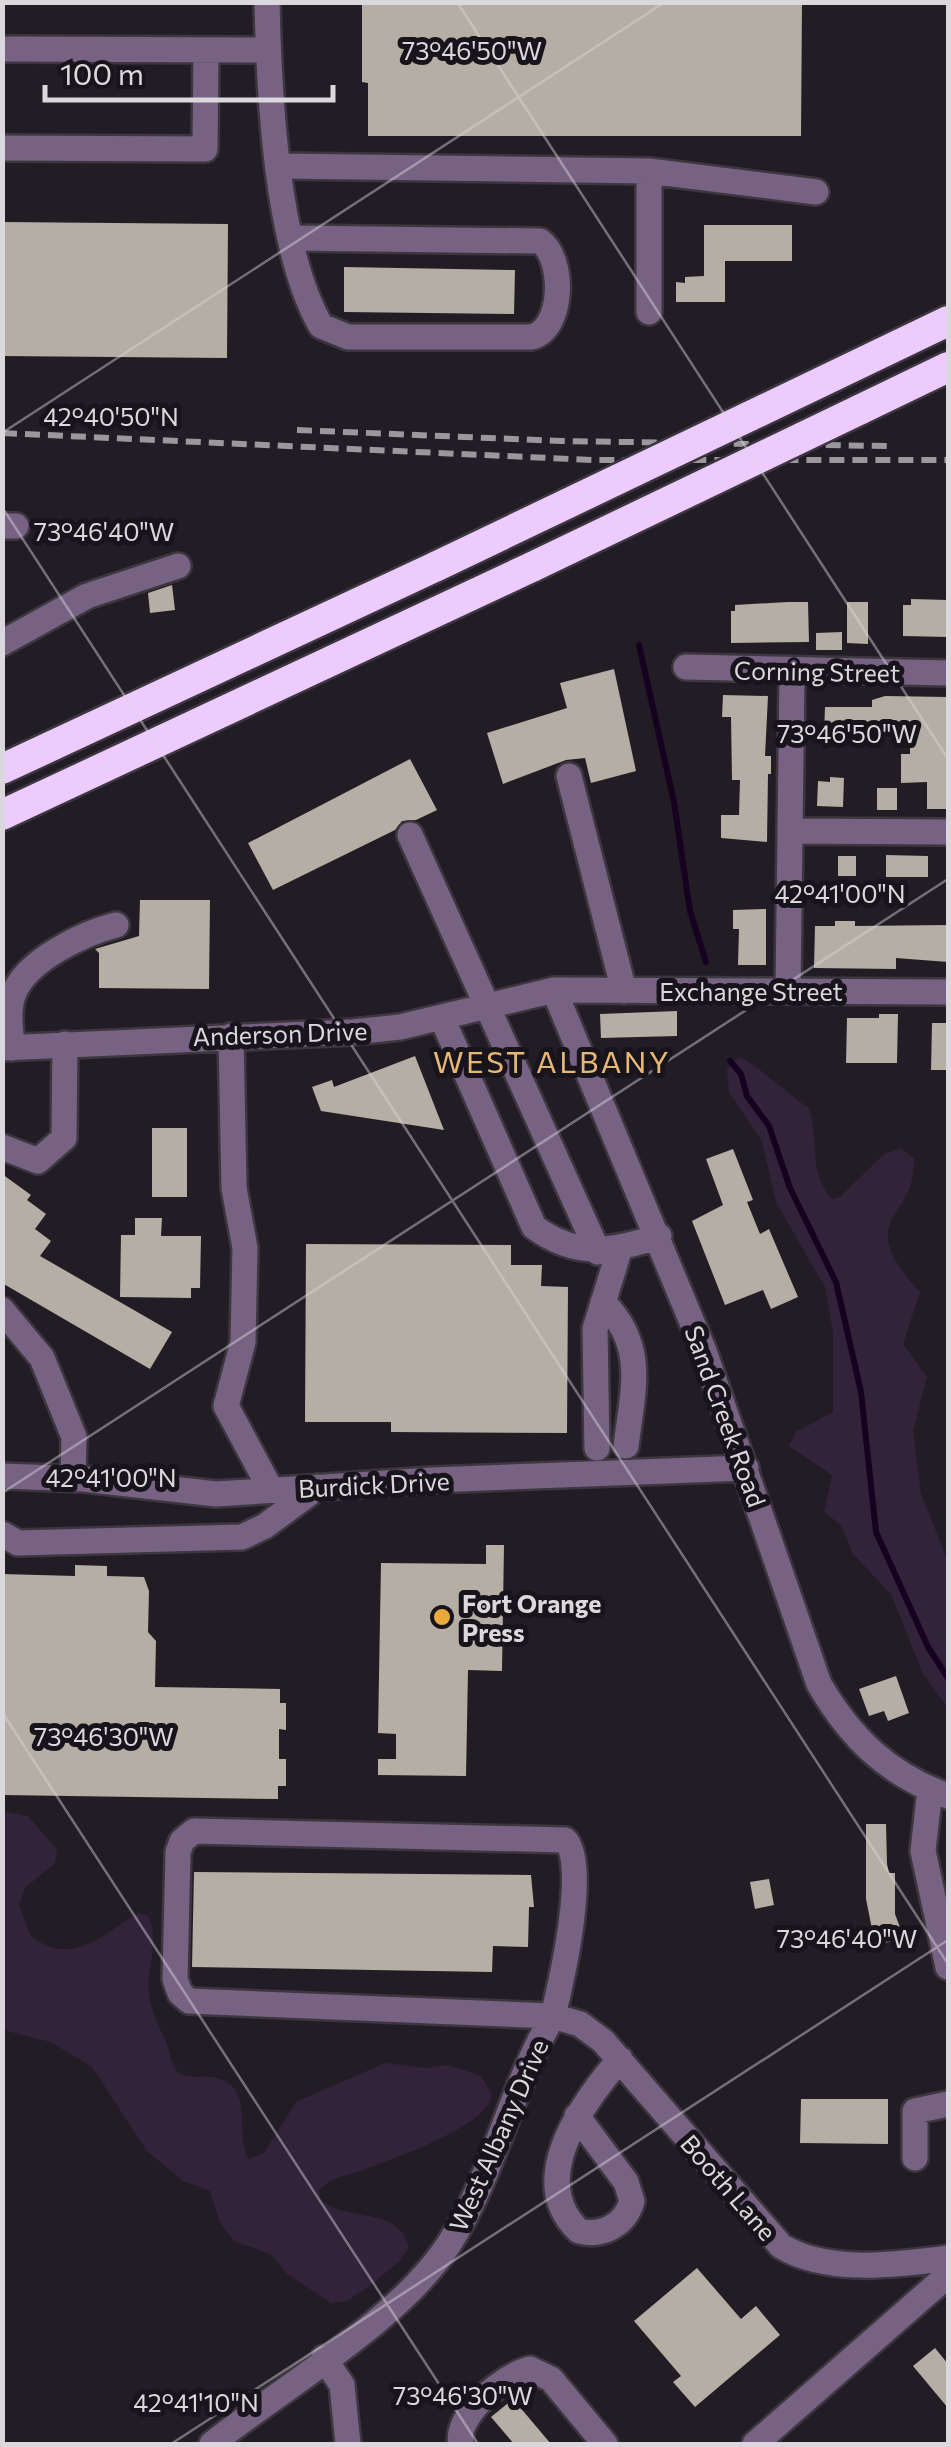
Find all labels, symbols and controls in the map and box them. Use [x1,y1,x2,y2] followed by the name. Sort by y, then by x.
[402,35,542,65] text: 73°46'50"W
[45,40,332,102] scale bar
[60,54,144,91] text: 100 m
[43,401,179,431] text: 42°40'50"N
[34,516,174,546] text: 73°46'40"W
[734,655,900,687] street label: Corning Street
[777,718,917,748] text: 73°46'50"W
[774,878,906,908] text: 42°41'00"N
[659,976,843,1006] street label: Exchange Street
[192,1015,368,1051] street label: Anderson Drive
[433,1042,671,1079] district label: WEST ALBANY
[679,1321,773,1511] street label: Sand Creek Road
[45,1462,177,1492] text: 42°41'00"N
[298,1465,450,1503] street label: Burdick Drive
[462,1588,601,1647] place label: Fort Orange Press
[431,1606,453,1628] marker: Fort Orange Press
[34,1721,174,1751] text: 73°46'30"W
[777,1923,917,1953] text: 73°46'40"W
[442,2034,554,2236] street label: West Albany Drive
[675,2128,783,2246] street label: Booth Lane
[393,2380,533,2410] text: 73°46'30"W
[133,2387,259,2417] text: 42°41'10"N

